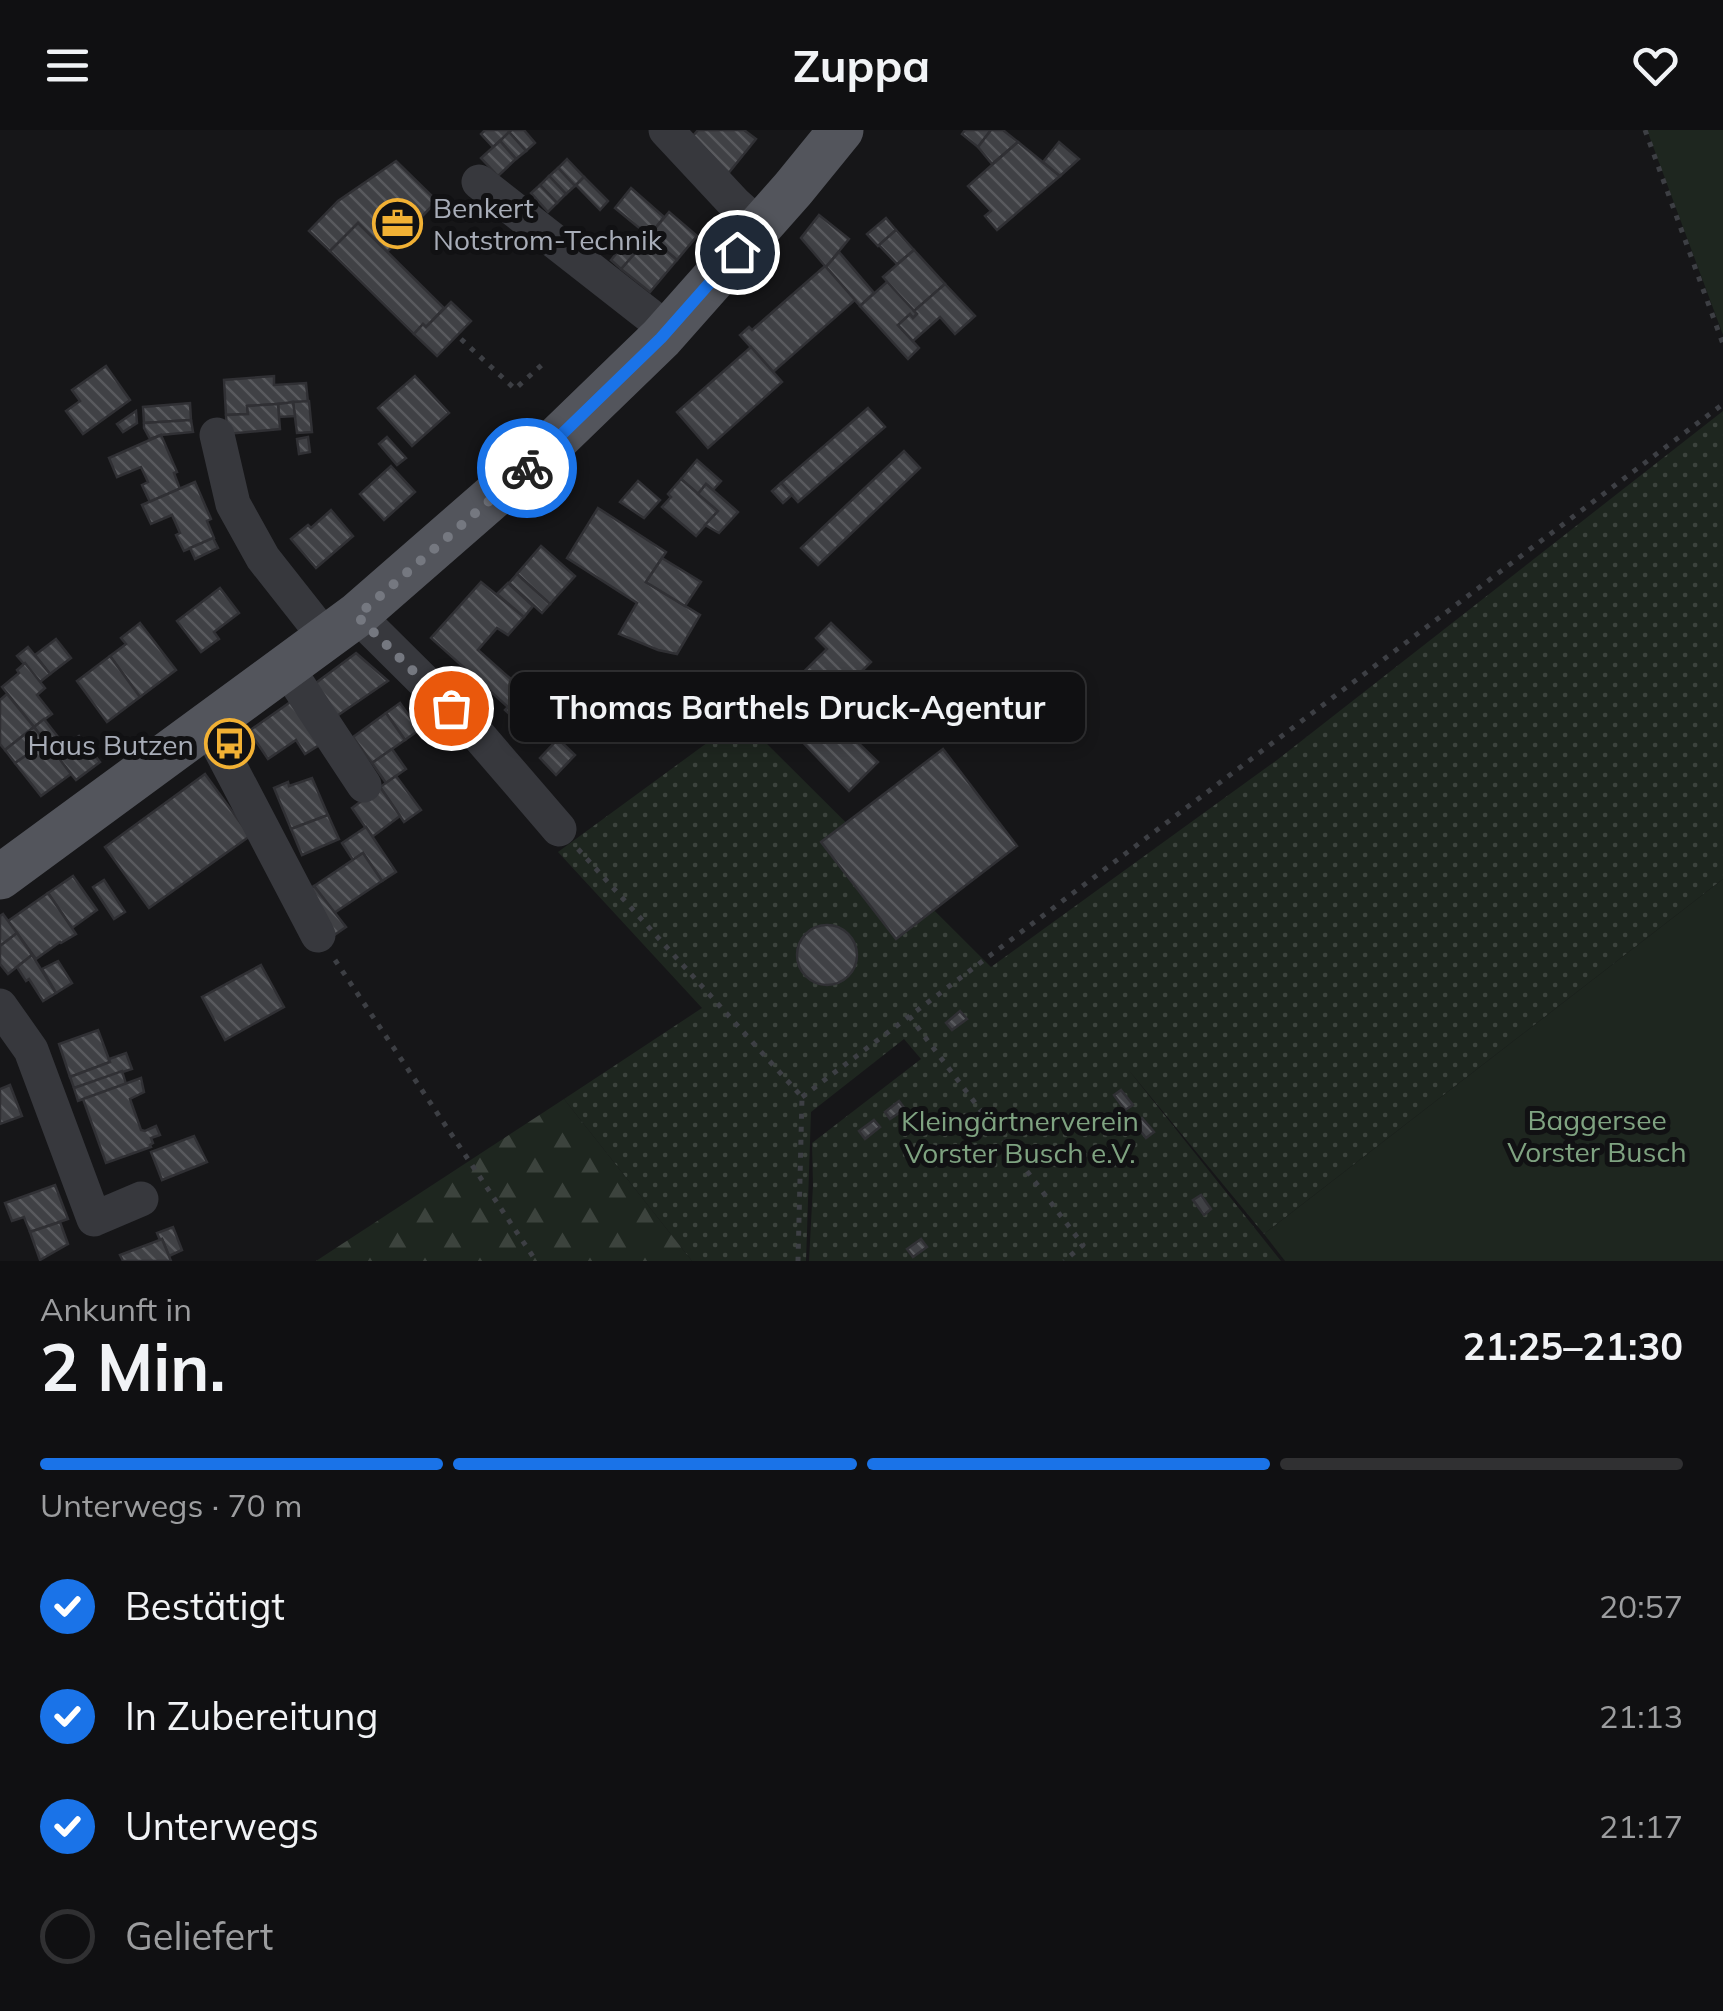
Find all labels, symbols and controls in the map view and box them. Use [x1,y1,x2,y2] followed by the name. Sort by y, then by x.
[793,37,930,93] text: Zuppa
[40,38,95,93] icon: menu
[1628,38,1683,93] icon: heart
[433,190,663,257] place label: Benkert Notstrom-Technik
[372,197,424,249] office icon: Benkert Notstrom-Technik
[695,210,780,295] pin
[710,225,765,280] icon: home
[477,418,577,518] courier
[500,441,555,496] icon: bike
[409,666,494,751] pin
[511,673,1086,743] callout: Thomas Barthels Druck-Agentur
[424,681,479,736] icon: bag
[550,687,1045,727] text: Thomas Barthels Druck-Agentur
[203,718,255,770] bus stop icon: Haus Butzen
[27,727,194,762] place label: Haus Butzen
[1507,1102,1687,1169] park label: Baggersee Vorster Busch
[901,1103,1139,1170] park label: Kleingärtnerverein Vorster Busch e.V.
[40,1289,192,1329] text: Ankunft in
[1463,1322,1683,1370] text: 21:25–21:30
[40,1326,226,1407] text: 2 Min.
[40,1485,302,1525] text: Unterwegs · 70 m
[40,1579,95,1634] icon: check
[125,1582,285,1630] text: Bestätigt
[1599,1586,1683,1626] text: 20:57
[40,1689,95,1744] icon: check
[125,1692,378,1740] text: In Zubereitung
[1599,1696,1683,1736] text: 21:13
[40,1799,95,1854] icon: check
[125,1802,319,1850] text: Unterwegs
[1599,1806,1683,1846] text: 21:17
[125,1912,273,1960] text: Geliefert

